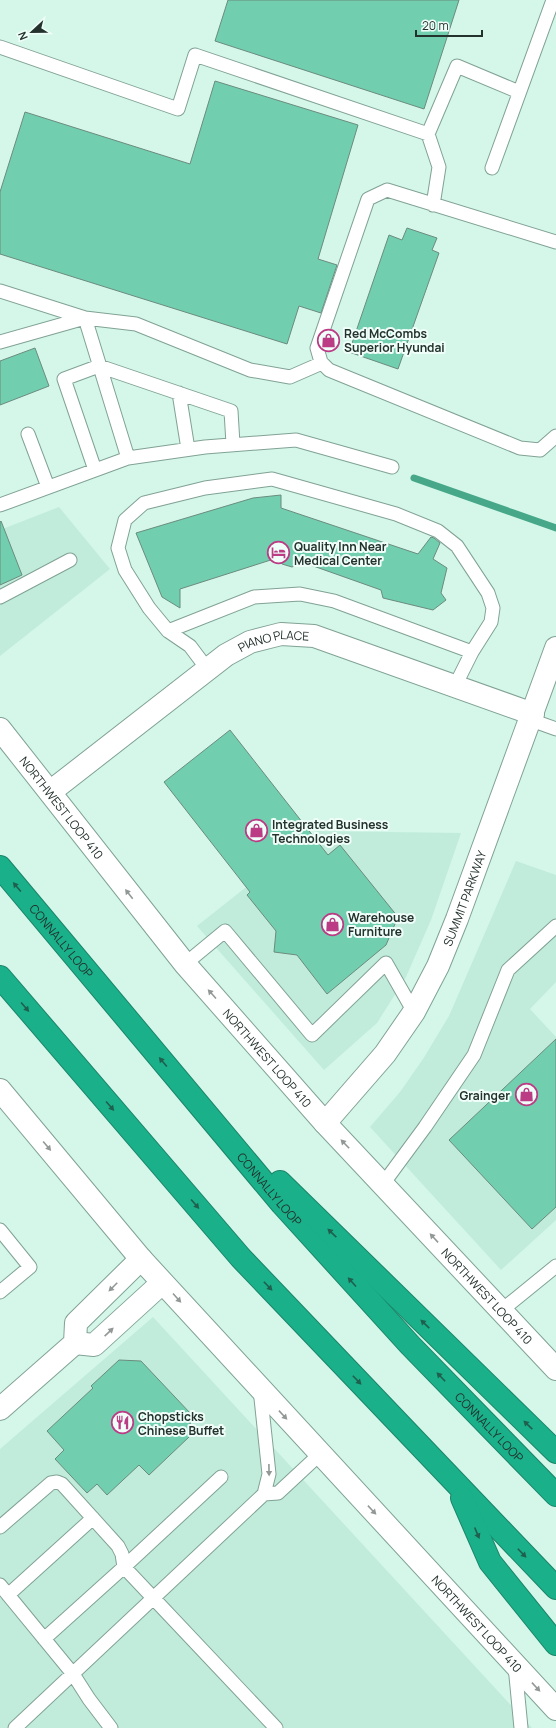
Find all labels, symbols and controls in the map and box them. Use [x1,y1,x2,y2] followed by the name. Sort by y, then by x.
[12,12,52,52] north arrow
[416,12,482,38] scale bar
[422,17,449,34] text: 20 m
[14,29,31,42] text: N
[344,325,445,356] place label: Red McCombs Superior Hyundai
[315,327,341,353] shop icon: Red McCombs Superior Hyundai
[294,538,387,569] place label: Quality Inn Near Medical Center
[265,540,291,566] hotel icon: Quality Inn Near Medical Center
[235,625,310,656] street label: PIANO PLACE
[16,753,108,862] street label: NORTHWEST LOOP 410
[272,816,389,847] place label: Integrated Business Technologies
[243,818,269,844] shop icon: Integrated Business Technologies
[438,848,490,949] street label: SUMMIT PARKWAY
[12,882,21,893] one-way arrow
[125,889,133,900] one-way arrow
[26,900,97,981] street label: CONNALLY LOOP
[348,909,414,940] place label: Warehouse Furniture
[320,911,346,937] shop icon: Warehouse Furniture
[207,989,216,1000] one-way arrow
[21,1002,30,1012] one-way arrow
[219,1005,316,1111] street label: NORTHWEST LOOP 410
[159,1057,168,1067] one-way arrow
[513,1082,539,1108] shop icon: Grainger
[459,1087,510,1104] place label: Grainger
[106,1100,115,1111] one-way arrow
[341,1139,350,1148] one-way arrow
[43,1141,52,1152] one-way arrow
[234,1149,306,1229] street label: CONNALLY LOOP
[190,1199,199,1209] one-way arrow
[327,1228,337,1238] one-way arrow
[429,1233,439,1243] one-way arrow
[438,1244,537,1348] street label: NORTHWEST LOOP 410
[348,1277,357,1287] one-way arrow
[263,1281,273,1291] one-way arrow
[108,1282,118,1292] one-way arrow
[172,1293,181,1303] one-way arrow
[420,1319,430,1329] one-way arrow
[104,1327,114,1337] one-way arrow
[436,1372,446,1382] one-way arrow
[353,1375,362,1385] one-way arrow
[452,1388,528,1466] street label: CONNALLY LOOP
[138,1408,224,1439] place label: Chopsticks Chinese Buffet
[279,1409,288,1420] one-way arrow
[110,1410,136,1436] restaurant icon: Chopsticks Chinese Buffet
[523,1420,533,1430] one-way arrow
[265,1464,272,1476] one-way arrow
[367,1505,377,1515] one-way arrow
[474,1527,480,1538] one-way arrow
[517,1548,526,1557] one-way arrow
[428,1571,526,1676] street label: NORTHWEST LOOP 410
[532,1682,541,1693] one-way arrow

